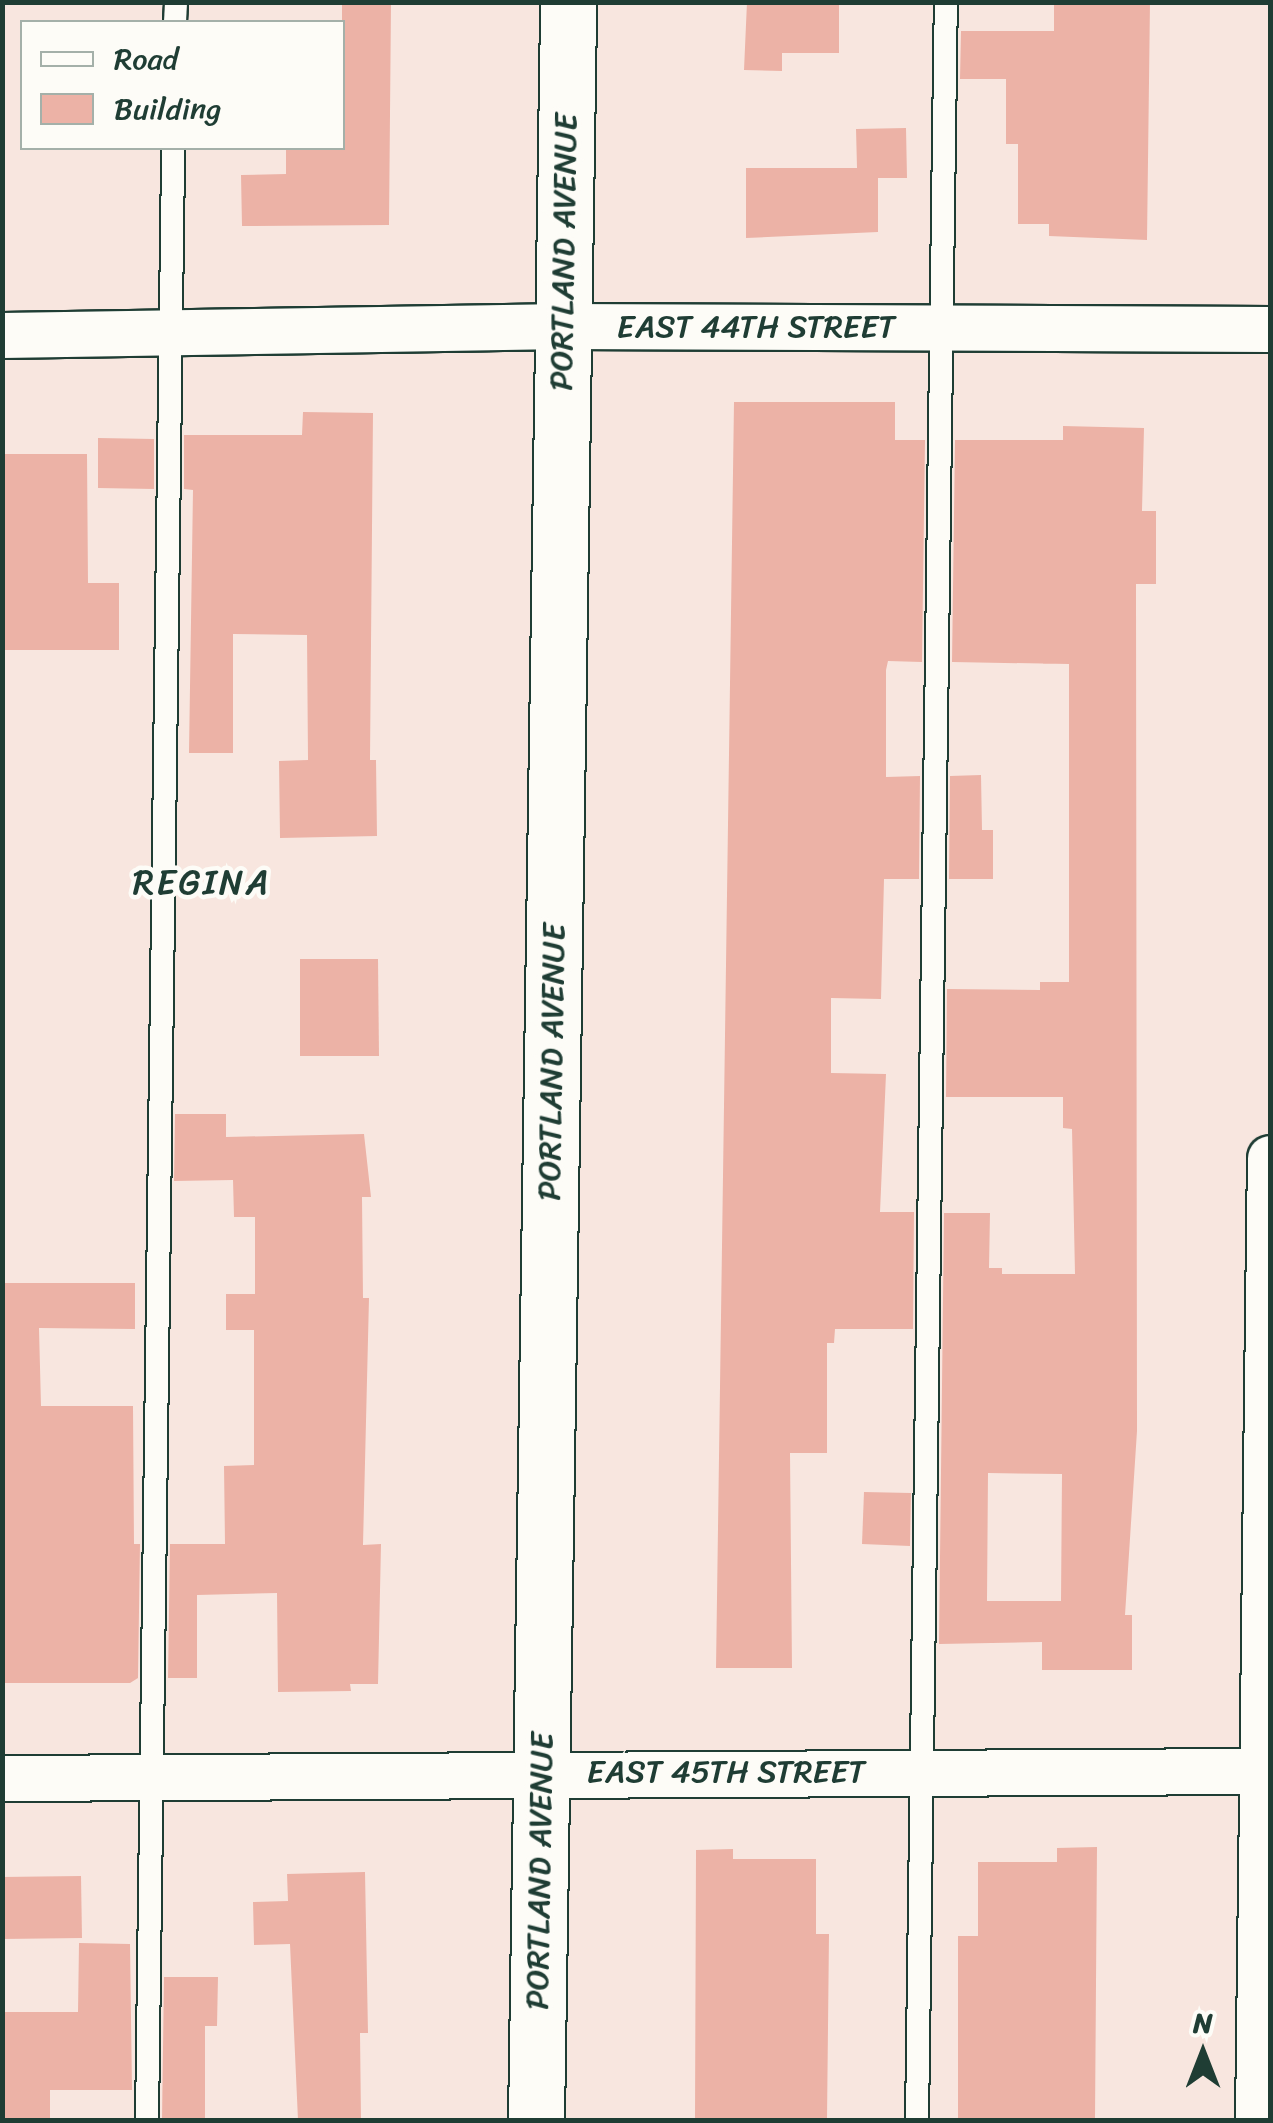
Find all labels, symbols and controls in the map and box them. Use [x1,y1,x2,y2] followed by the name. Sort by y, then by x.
[20,20,345,150] legend
[114,32,178,86] text: Road
[114,82,221,136] text: Building
[542,112,586,392] street label: PORTLAND AVENUE
[615,308,897,346] street label: EAST 44TH STREET
[134,861,270,903] district label: REGINA
[530,922,574,1202] street label: PORTLAND AVENUE
[518,1731,562,2011] street label: PORTLAND AVENUE
[585,1753,867,1791] street label: EAST 45TH STREET
[1193,1998,1213,2047] text: N
[1153,2003,1253,2103] north arrow

